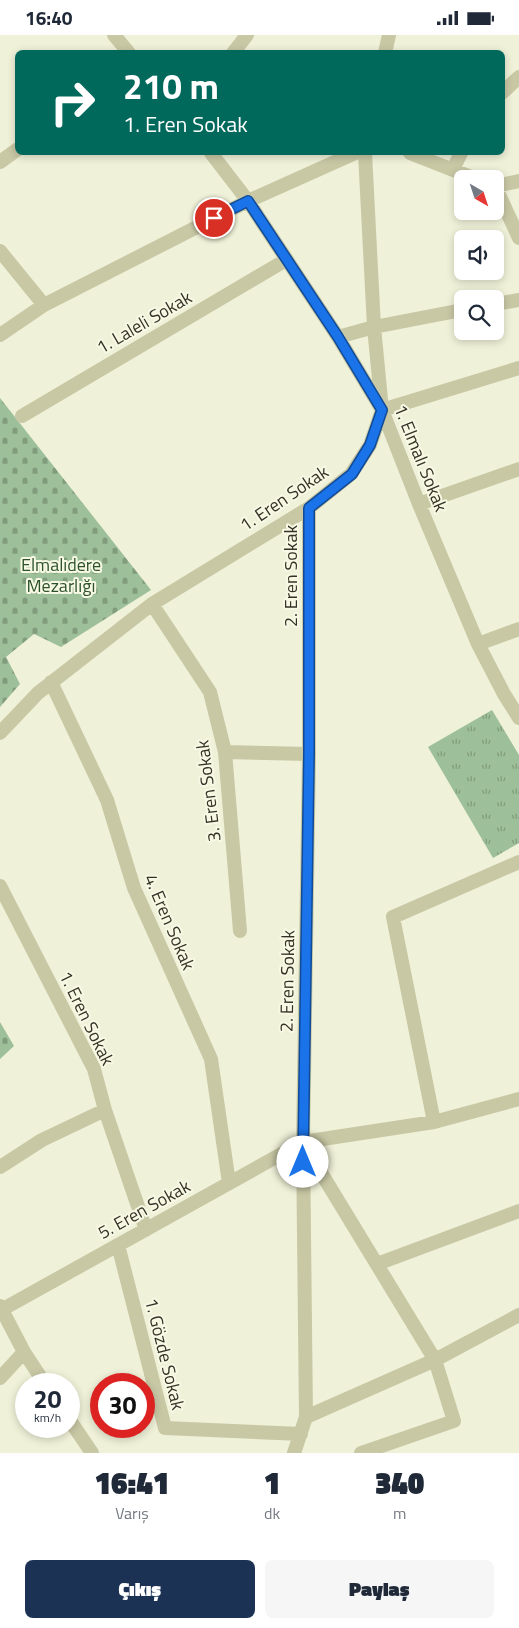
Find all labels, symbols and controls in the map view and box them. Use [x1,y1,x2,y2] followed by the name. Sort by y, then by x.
[25,3,72,32] text: 16:40
[123,59,219,113] text: 210 m
[40,70,105,135] icon: right
[123,107,248,141] text: 1. Eren Sokak
[454,170,504,220] north arrow
[454,170,504,340] map controls
[193,197,235,239] pin
[200,204,228,232] icon: arrive
[454,230,504,280] button: sound
[91,284,197,360] street label: 1. Laleli Sokak
[454,290,504,340] button: search
[387,400,455,516] street label: 1. Elmalı Sokak
[234,458,334,538] street label: 1. Eren Sokak
[277,525,304,627] street label: 2. Eren Sokak
[21,551,101,599] park label: Elmalıdere Mezarlığı
[188,738,228,843] street label: 3. Eren Sokak
[138,870,203,975] street label: 4. Eren Sokak
[273,929,301,1032] street label: 2. Eren Sokak
[52,966,122,1070] street label: 1. Eren Sokak
[276,1135,328,1187] position arrow
[93,1172,196,1246] street label: 5. Eren Sokak
[138,1295,192,1413] street label: 1. Gözde Sokak
[90,1373,155,1438] speed limit sign: 30
[33,1380,62,1418] text: 20
[34,1408,61,1427] text: km/h
[95,1460,169,1506] text: 16:41
[264,1460,280,1506] text: 1
[375,1460,424,1506] text: 340
[115,1501,149,1525] text: Varış
[264,1501,280,1525] text: dk
[393,1501,406,1525] text: m
[25,1560,255,1618] button: Çıkış
[265,1560,494,1618] button: Paylaş

